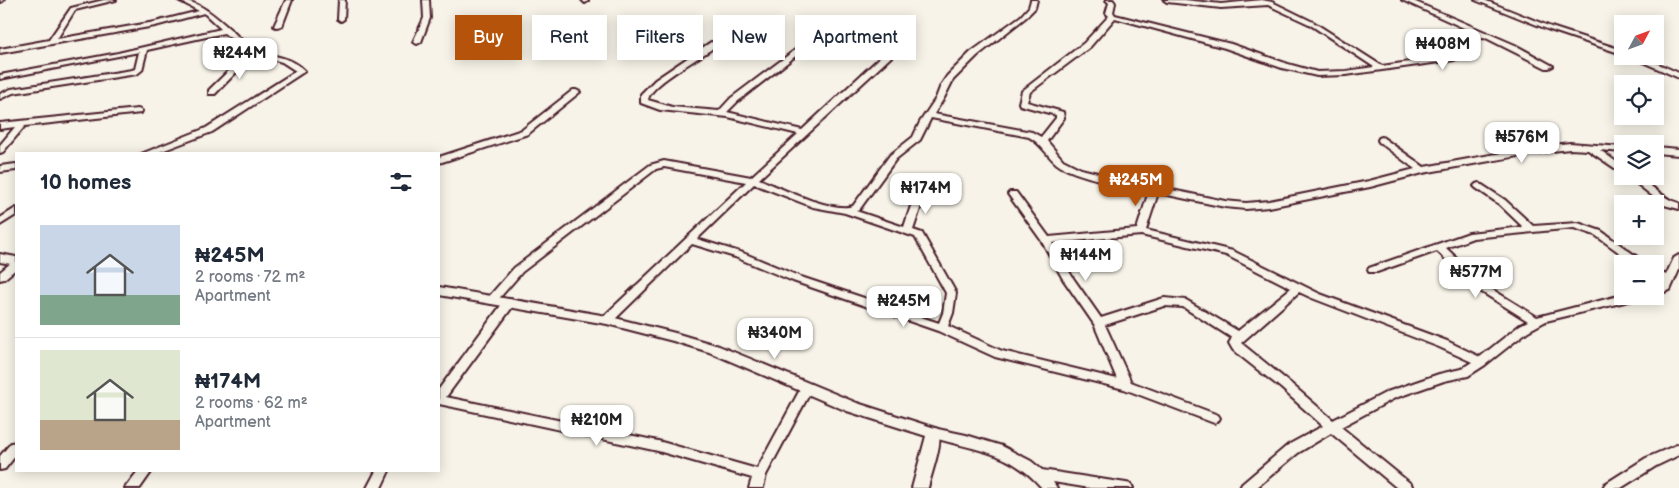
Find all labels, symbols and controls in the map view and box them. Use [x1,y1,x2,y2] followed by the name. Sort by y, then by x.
[455,15,522,60] chip: Buy
[532,15,607,60] chip: Rent
[617,15,703,60] chip: Filters
[713,15,785,60] chip: New
[795,15,916,60] chip: Apartment
[1614,15,1664,65] north arrow
[1614,15,1664,305] map controls
[1408,28,1478,71] pin: ₦408M
[1416,35,1470,54] text: ₦408M
[205,38,275,80] pin: ₦244M
[213,44,267,63] text: ₦244M
[1614,75,1664,125] button: locate
[1487,121,1557,164] pin: ₦576M
[1496,128,1548,147] text: ₦576M
[1614,135,1664,185] button: layers
[1101,164,1171,207] pin: ₦245M
[387,168,415,196] icon: filters
[40,170,131,195] text: 10 homes
[1110,171,1162,190] text: ₦245M
[891,172,961,215] pin: ₦174M
[901,179,951,198] text: ₦174M
[1614,195,1664,245] button: +
[1051,240,1121,282] pin: ₦144M
[195,243,265,268] text: ₦245M
[80,245,140,305] icon: home
[1061,246,1111,265] text: ₦144M
[1614,255,1664,305] button: −
[1441,256,1511,299] pin: ₦577M
[1450,263,1502,282] text: ₦577M
[195,268,305,287] text: 2 rooms · 72 m²
[869,286,939,328] pin: ₦245M
[195,287,271,306] text: Apartment
[878,292,930,311] text: ₦245M
[740,318,810,360] pin: ₦340M
[748,324,802,343] text: ₦340M
[195,369,261,394] text: ₦174M
[80,370,140,430] icon: home
[195,394,308,413] text: 2 rooms · 62 m²
[562,404,632,447] pin: ₦210M
[571,411,623,430] text: ₦210M
[195,413,271,432] text: Apartment

